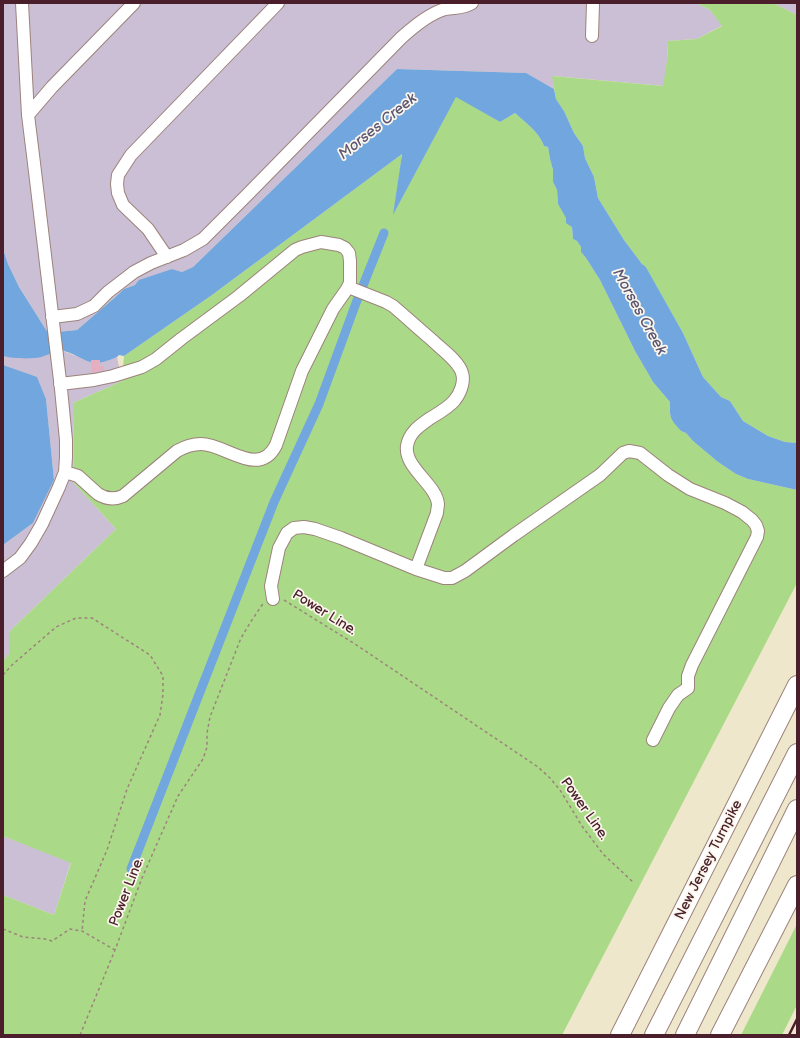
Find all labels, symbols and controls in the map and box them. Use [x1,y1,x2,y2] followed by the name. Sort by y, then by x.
[335,90,421,164] water label: Morses Creek
[608,266,670,358] water label: Morses Creek
[289,587,359,639] street label: Power Line.
[556,775,612,843] street label: Power Line.
[672,797,746,923] street label: New Jersey Turnpike
[106,855,148,929] street label: Power Line.

